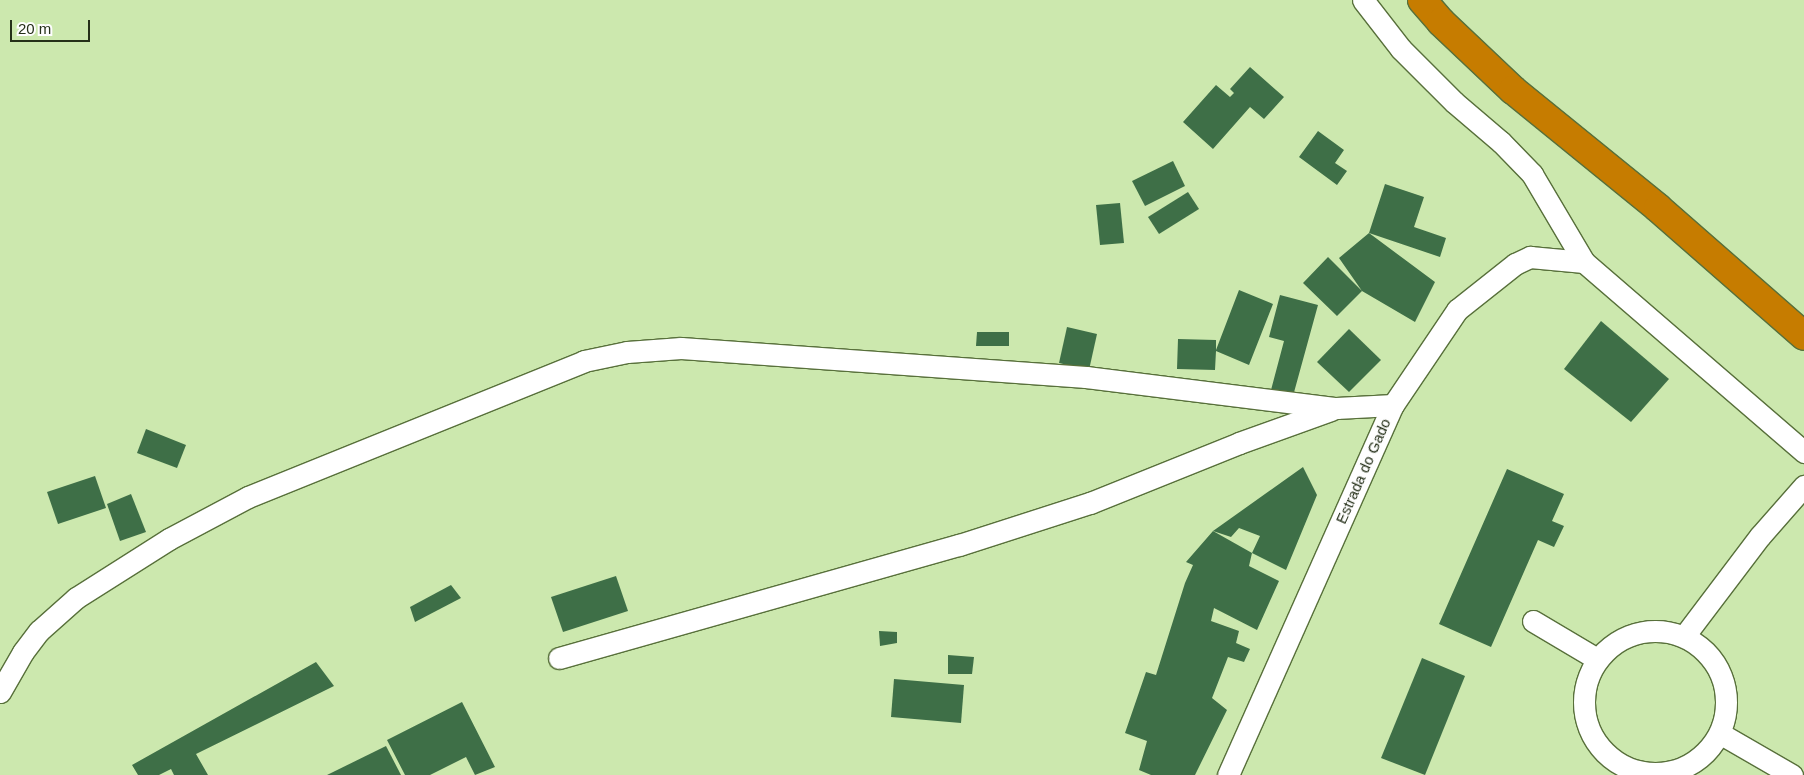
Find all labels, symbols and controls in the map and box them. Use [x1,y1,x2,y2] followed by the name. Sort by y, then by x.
[12,10,92,42] scale bar
[18,20,51,37] text: 20 m
[1332,416,1394,526] street label: Estrada do Gado

